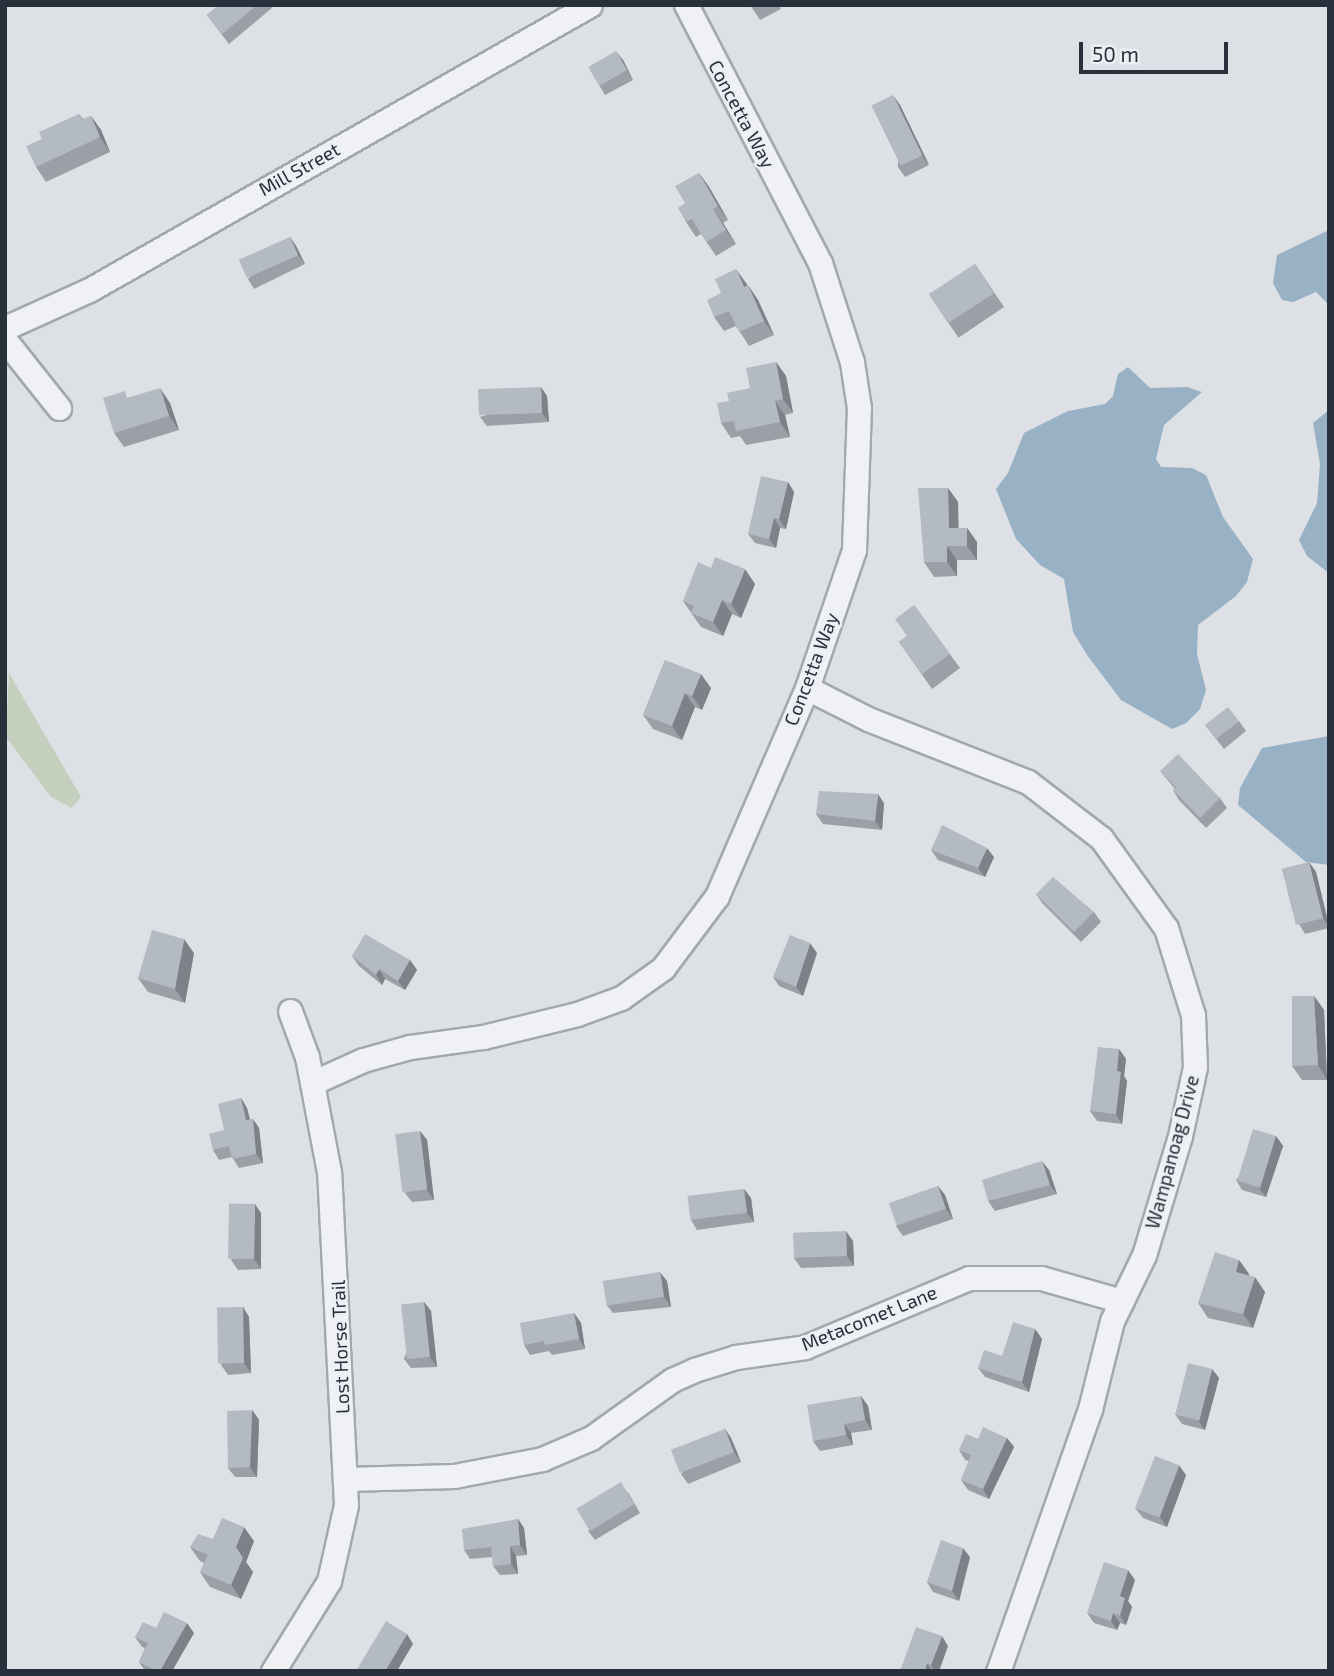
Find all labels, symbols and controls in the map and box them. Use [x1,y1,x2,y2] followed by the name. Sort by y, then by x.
[1082,28,1231,72] scale bar
[1092,41,1139,66] text: 50 m
[704,56,780,172] street label: Concetta Way
[254,137,344,201] street label: Mill Street
[779,609,843,729] street label: Concetta Way
[1140,1072,1204,1232] street label: Wampanoag Drive
[326,1279,354,1415] street label: Lost Horse Trail
[798,1280,940,1356] street label: Metacomet Lane

